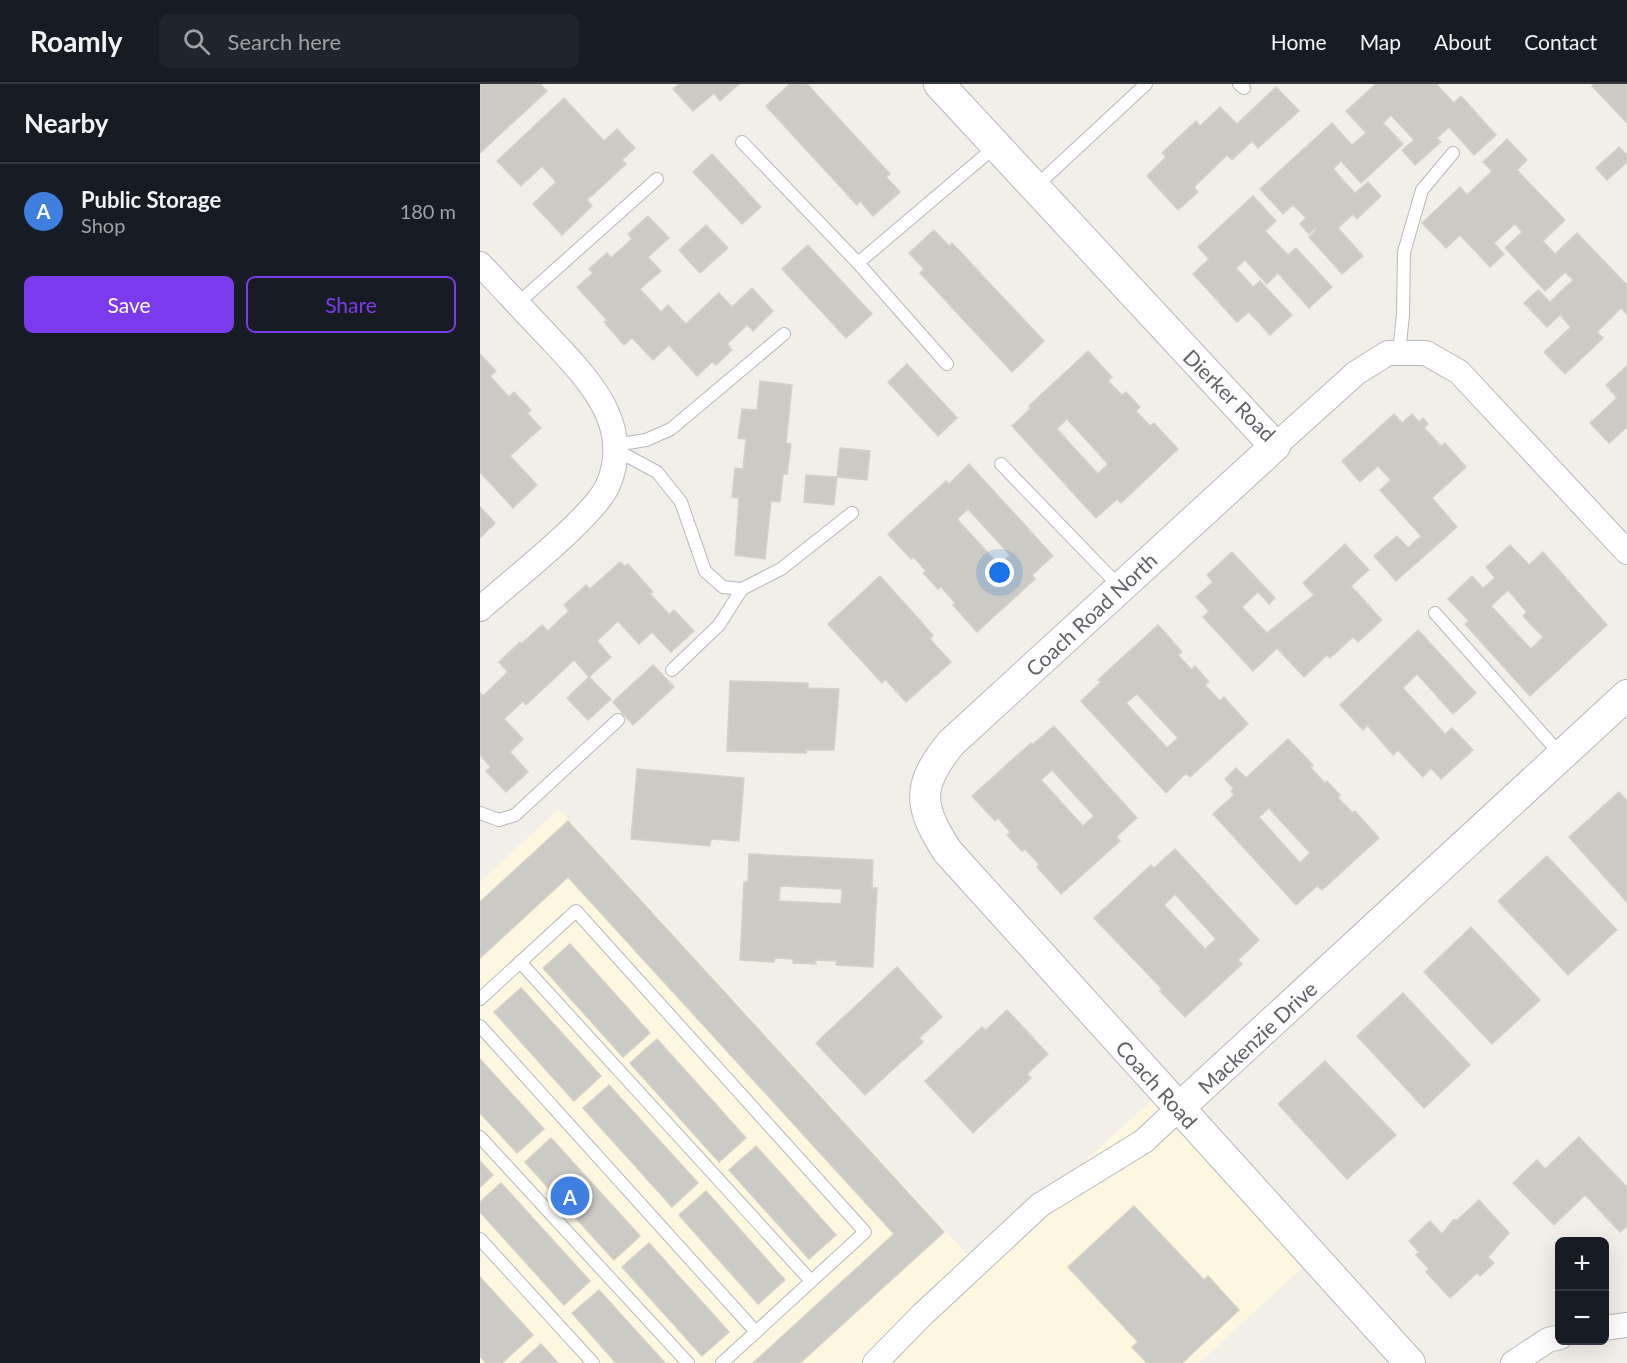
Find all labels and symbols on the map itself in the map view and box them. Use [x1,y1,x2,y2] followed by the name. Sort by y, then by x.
[1179,344,1281,446] street label: Dierker Road
[1020,547,1162,681] street label: Coach Road North
[985,558,1014,587] your location
[1192,975,1322,1099] street label: Mackenzie Drive
[1111,1035,1203,1133] street label: Coach Road
[550,1174,590,1218] pin: A

